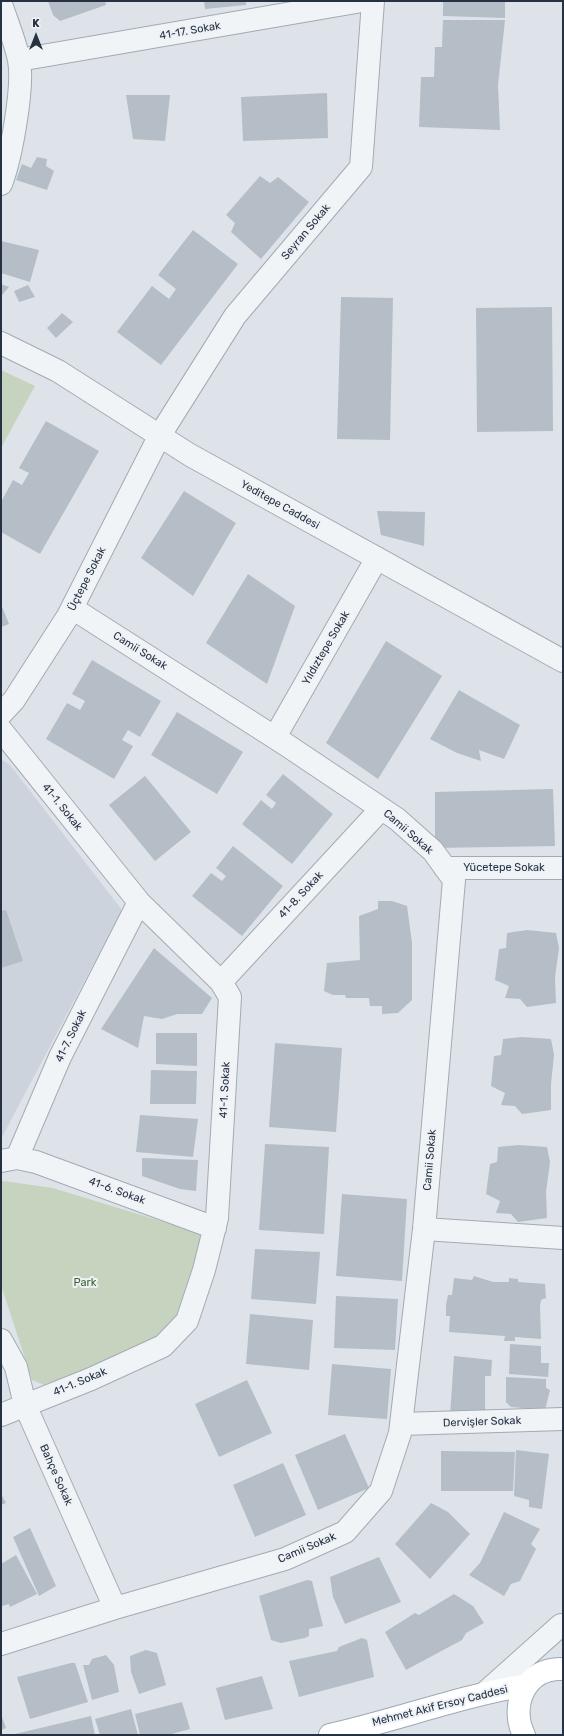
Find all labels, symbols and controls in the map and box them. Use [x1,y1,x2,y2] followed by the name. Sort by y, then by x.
[16,16,56,56] north arrow
[32,17,40,30] text: K
[158,19,222,43] street label: 41-17. Sokak
[279,201,333,263] street label: Seyran Sokak
[238,478,322,532] street label: Yeditepe Caddesi
[65,545,109,613] street label: Üçtepe Sokak
[299,609,353,687] street label: Yıldıztepe Sokak
[110,629,170,673] street label: Camii Sokak
[39,781,85,833] street label: 41-1. Sokak
[380,807,436,857] street label: Camii Sokak
[463,861,545,875] street label: Yücetepe Sokak
[276,869,326,921] street label: 41-8. Sokak
[53,1008,89,1064] street label: 41-7. Sokak
[217,1061,233,1119] street label: 41-1. Sokak
[421,1129,439,1191] street label: Camii Sokak
[87,1175,147,1207] street label: 41-6. Sokak
[74,1276,96,1290] park label: Park
[51,1365,109,1399] street label: 41-1. Sokak
[443,1414,521,1430] street label: Dervişler Sokak
[37,1442,75,1508] street label: Bahçe Sokak
[276,1530,338,1566] street label: Camii Sokak
[371,1683,509,1729] street label: Mehmet Akif Ersoy Caddesi

